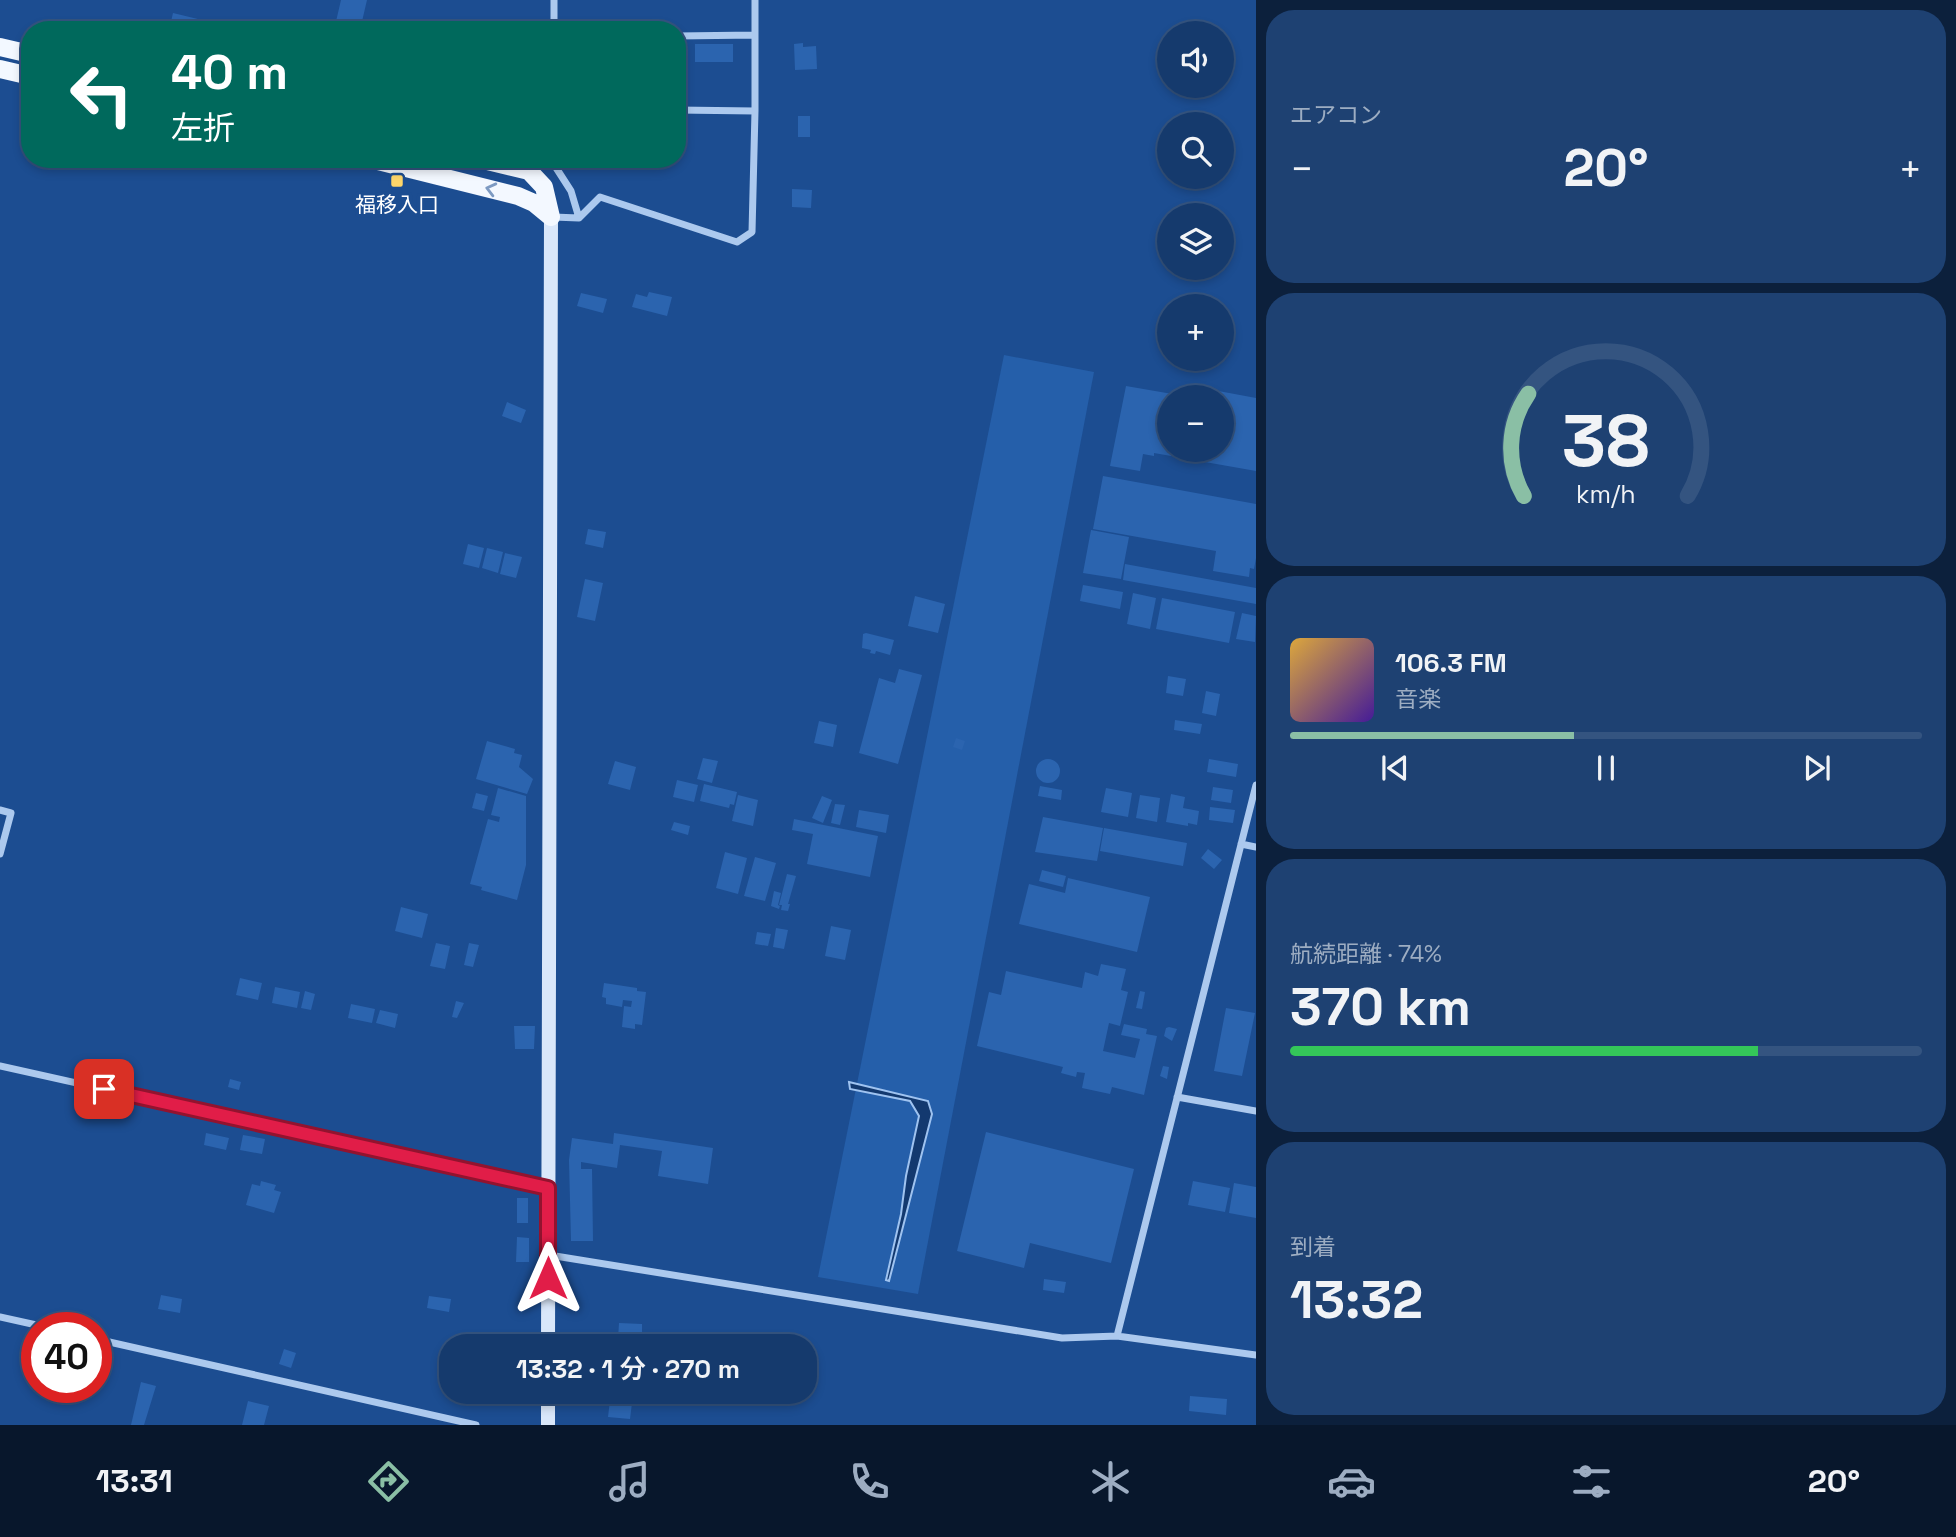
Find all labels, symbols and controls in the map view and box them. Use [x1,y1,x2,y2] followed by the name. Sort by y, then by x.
[1157,21,1234,462] map controls
[1157,21,1234,98] button: sound
[171,41,288,103] text: 40 m
[56,49,147,140] icon: left
[1290,100,1382,130] text: エアコン
[171,108,235,148] text: 左折
[1157,112,1234,189] button: search
[1563,135,1649,201] text: 20°
[1290,145,1314,193] text: −
[1898,145,1922,193] text: +
[389,173,405,189] marker: 福移入口
[485,183,497,197] one-way arrow
[355,191,439,218] place label: 福移入口
[1157,203,1234,280] button: layers
[1157,294,1234,371] button: +
[1157,385,1234,462] button: −
[1562,394,1650,487] text: 38
[1576,477,1636,509] text: km/h
[1395,646,1507,680] text: 106.3 FM
[1395,684,1441,714] text: 音楽
[1376,749,1414,787] icon: previous
[1587,749,1625,787] icon: pause
[1798,749,1836,787] icon: next
[1290,939,1442,969] text: 航続距離 · 74%
[1290,974,1471,1040] text: 370 km
[74,1059,134,1119] pin
[85,1070,123,1108] icon: arrive
[1290,1232,1336,1262] text: 到着
[511,1241,585,1315] position arrow
[1290,1267,1423,1333] text: 13:32
[21,1312,112,1403] speed limit sign: 40
[516,1352,740,1386] text: 13:32 · 1 分 · 270 m
[364,1457,413,1506] icon: directions
[605,1457,654,1506] icon: music
[845,1457,894,1506] icon: phone
[1086,1457,1135,1506] icon: climate
[1327,1457,1376,1506] icon: car
[1567,1457,1616,1506] icon: filters
[96,1461,173,1501] text: 13:31
[1808,1461,1860,1501] text: 20°

